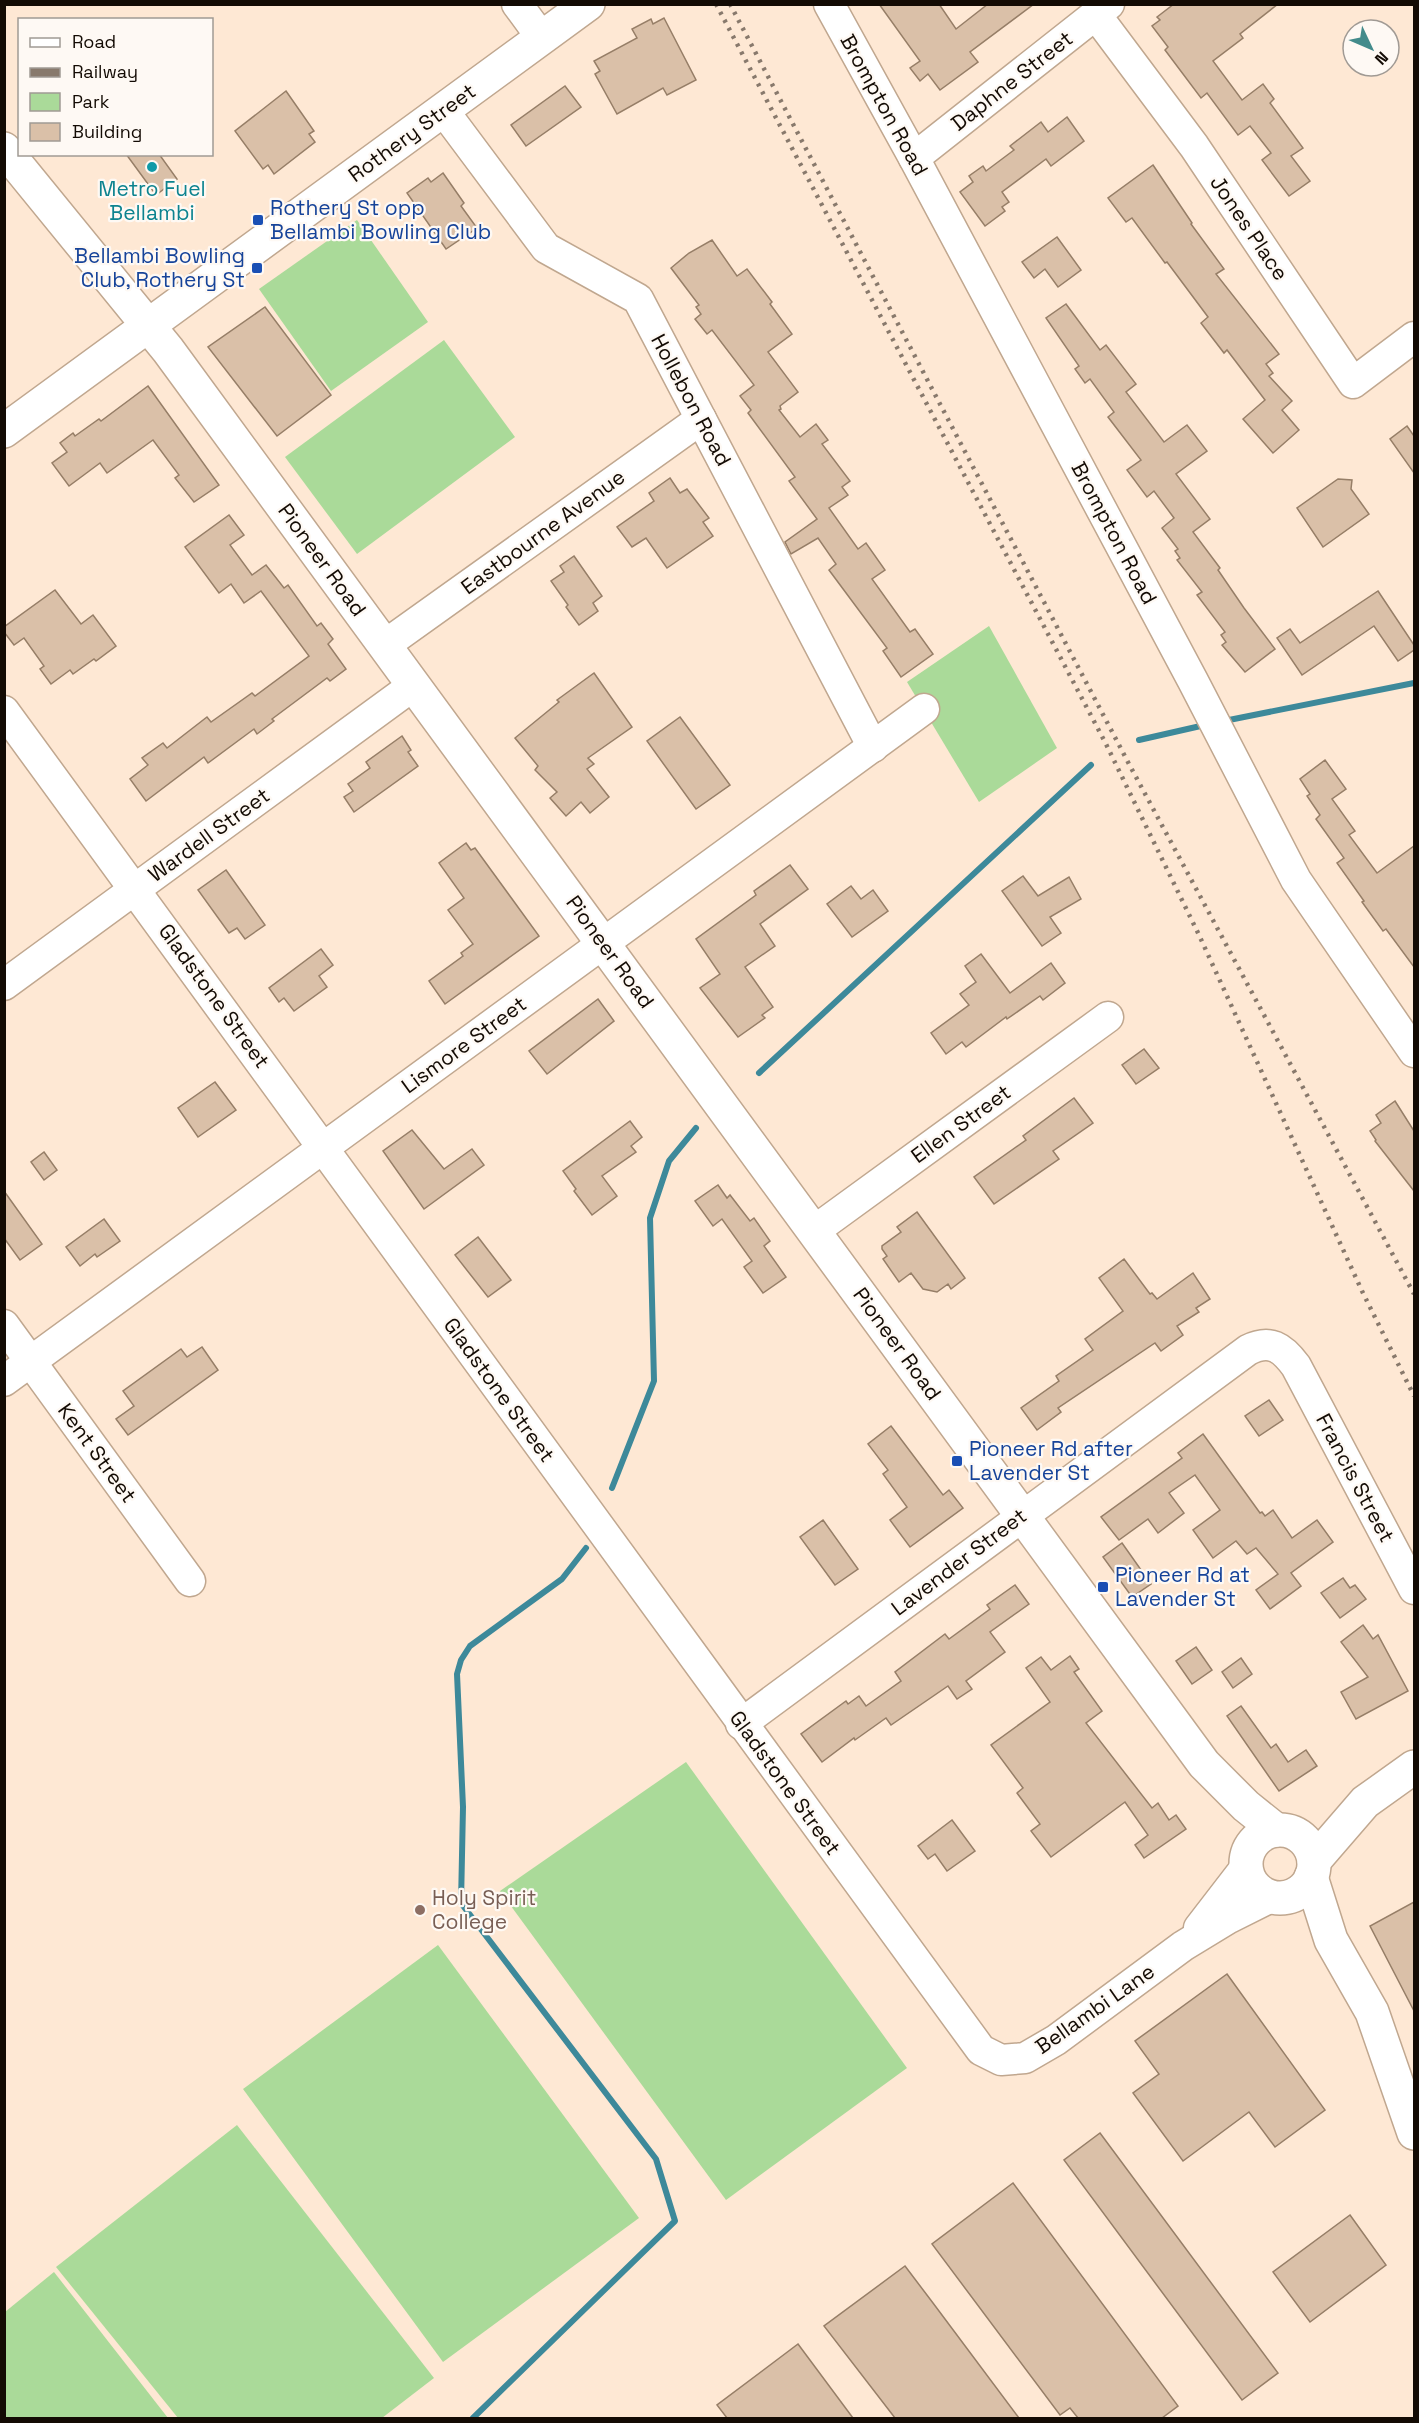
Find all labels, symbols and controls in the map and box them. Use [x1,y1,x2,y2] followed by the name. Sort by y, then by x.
[18,18,213,156] legend
[1341,18,1401,78] north arrow
[945,25,1078,137] street label: Daphne Street
[834,29,934,180] street label: Brompton Road
[72,30,116,53] text: Road
[1370,47,1393,69] text: N
[72,60,138,83] text: Railway
[343,77,481,188] street label: Rothery Street
[72,90,110,113] text: Park
[72,120,142,143] text: Building
[145,160,159,174] marker: Metro Fuel Bellambi
[1204,170,1294,286] street label: Jones Place
[98,175,206,226] place label: Metro Fuel Bellambi
[270,194,491,245] place label: Rothery St opp Bellambi Bowling Club
[251,213,265,227] marker: Rothery St opp Bellambi Bowling Club
[74,242,245,293] place label: Bellambi Bowling Club, Rothery St
[250,261,264,275] marker: Bellambi Bowling Club, Rothery St
[645,329,738,470] street label: Hollebon Road
[1066,457,1163,609] street label: Brompton Road
[455,463,630,600] street label: Eastbourne Avenue
[272,498,373,622] street label: Pioneer Road
[143,781,275,888] street label: Wardell Street
[560,890,661,1014] street label: Pioneer Road
[153,918,276,1073] street label: Gladstone Street
[396,990,532,1099] street label: Lismore Street
[905,1078,1016,1169] street label: Ellen Street
[847,1282,948,1406] street label: Pioneer Road
[438,1312,561,1467] street label: Gladstone Street
[52,1398,143,1508] street label: Kent Street
[1310,1409,1401,1547] street label: Francis Street
[969,1435,1133,1486] place label: Pioneer Rd after Lavender St
[950,1454,964,1468] marker: Pioneer Rd after Lavender St
[886,1502,1032,1621] street label: Lavender Street
[1115,1561,1250,1612] place label: Pioneer Rd at Lavender St
[1096,1580,1110,1594] marker: Pioneer Rd at Lavender St
[724,1705,847,1860] street label: Gladstone Street
[432,1884,536,1935] place label: Holy Spirit College
[413,1903,427,1917] marker: Holy Spirit College
[1030,1957,1160,2060] street label: Bellambi Lane

